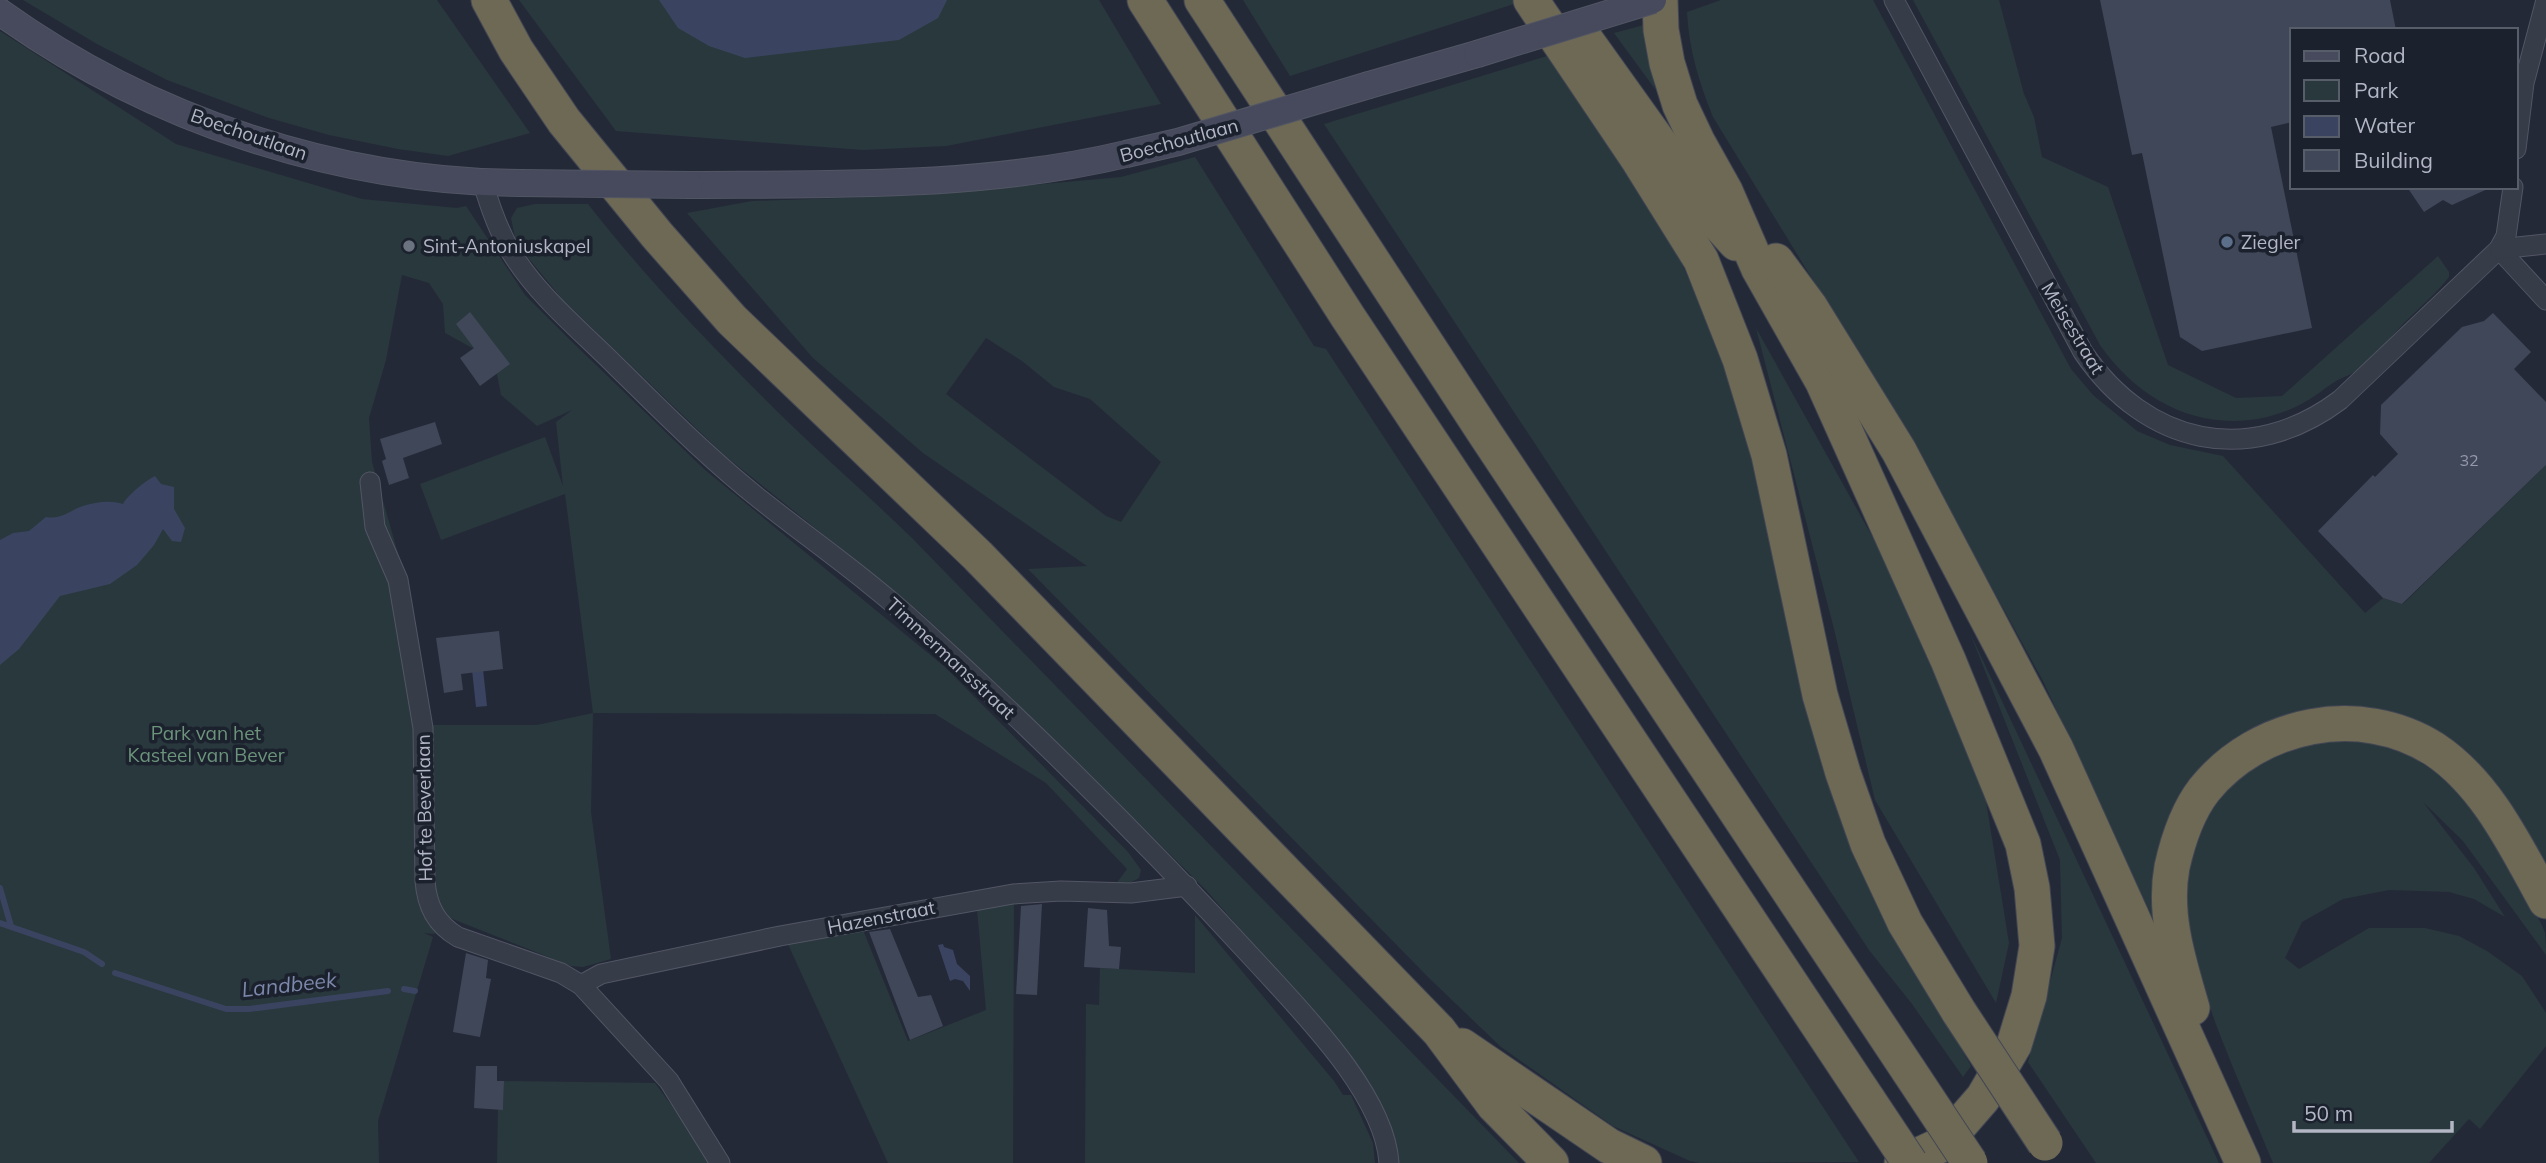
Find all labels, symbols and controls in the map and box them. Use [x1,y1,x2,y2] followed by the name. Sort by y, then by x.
[2290,28,2518,189] legend
[2354,42,2405,68] text: Road
[2354,77,2398,103] text: Park
[188,103,310,165] street label: Boechoutlaan
[2354,112,2415,138] text: Water
[1117,113,1241,167] street label: Boechoutlaan
[2354,147,2433,173] text: Building
[2241,230,2300,254] place label: Ziegler
[423,234,591,258] place label: Sint-Antoniuskapel
[2219,234,2235,250] marker: Ziegler
[401,238,417,254] marker: Sint-Antoniuskapel
[2036,278,2110,379] street label: Meisestraat
[2459,450,2479,470] house number: 32
[882,592,1021,724] street label: Timmermansstraat
[127,721,285,767] park label: Park van het Kasteel van Bever
[411,734,437,882] street label: Hof te Beverlaan
[825,895,937,939] street label: Hazenstraat
[240,966,339,1002] water label: Landbeek
[2294,1090,2452,1134] scale bar
[2304,1100,2353,1126] text: 50 m

